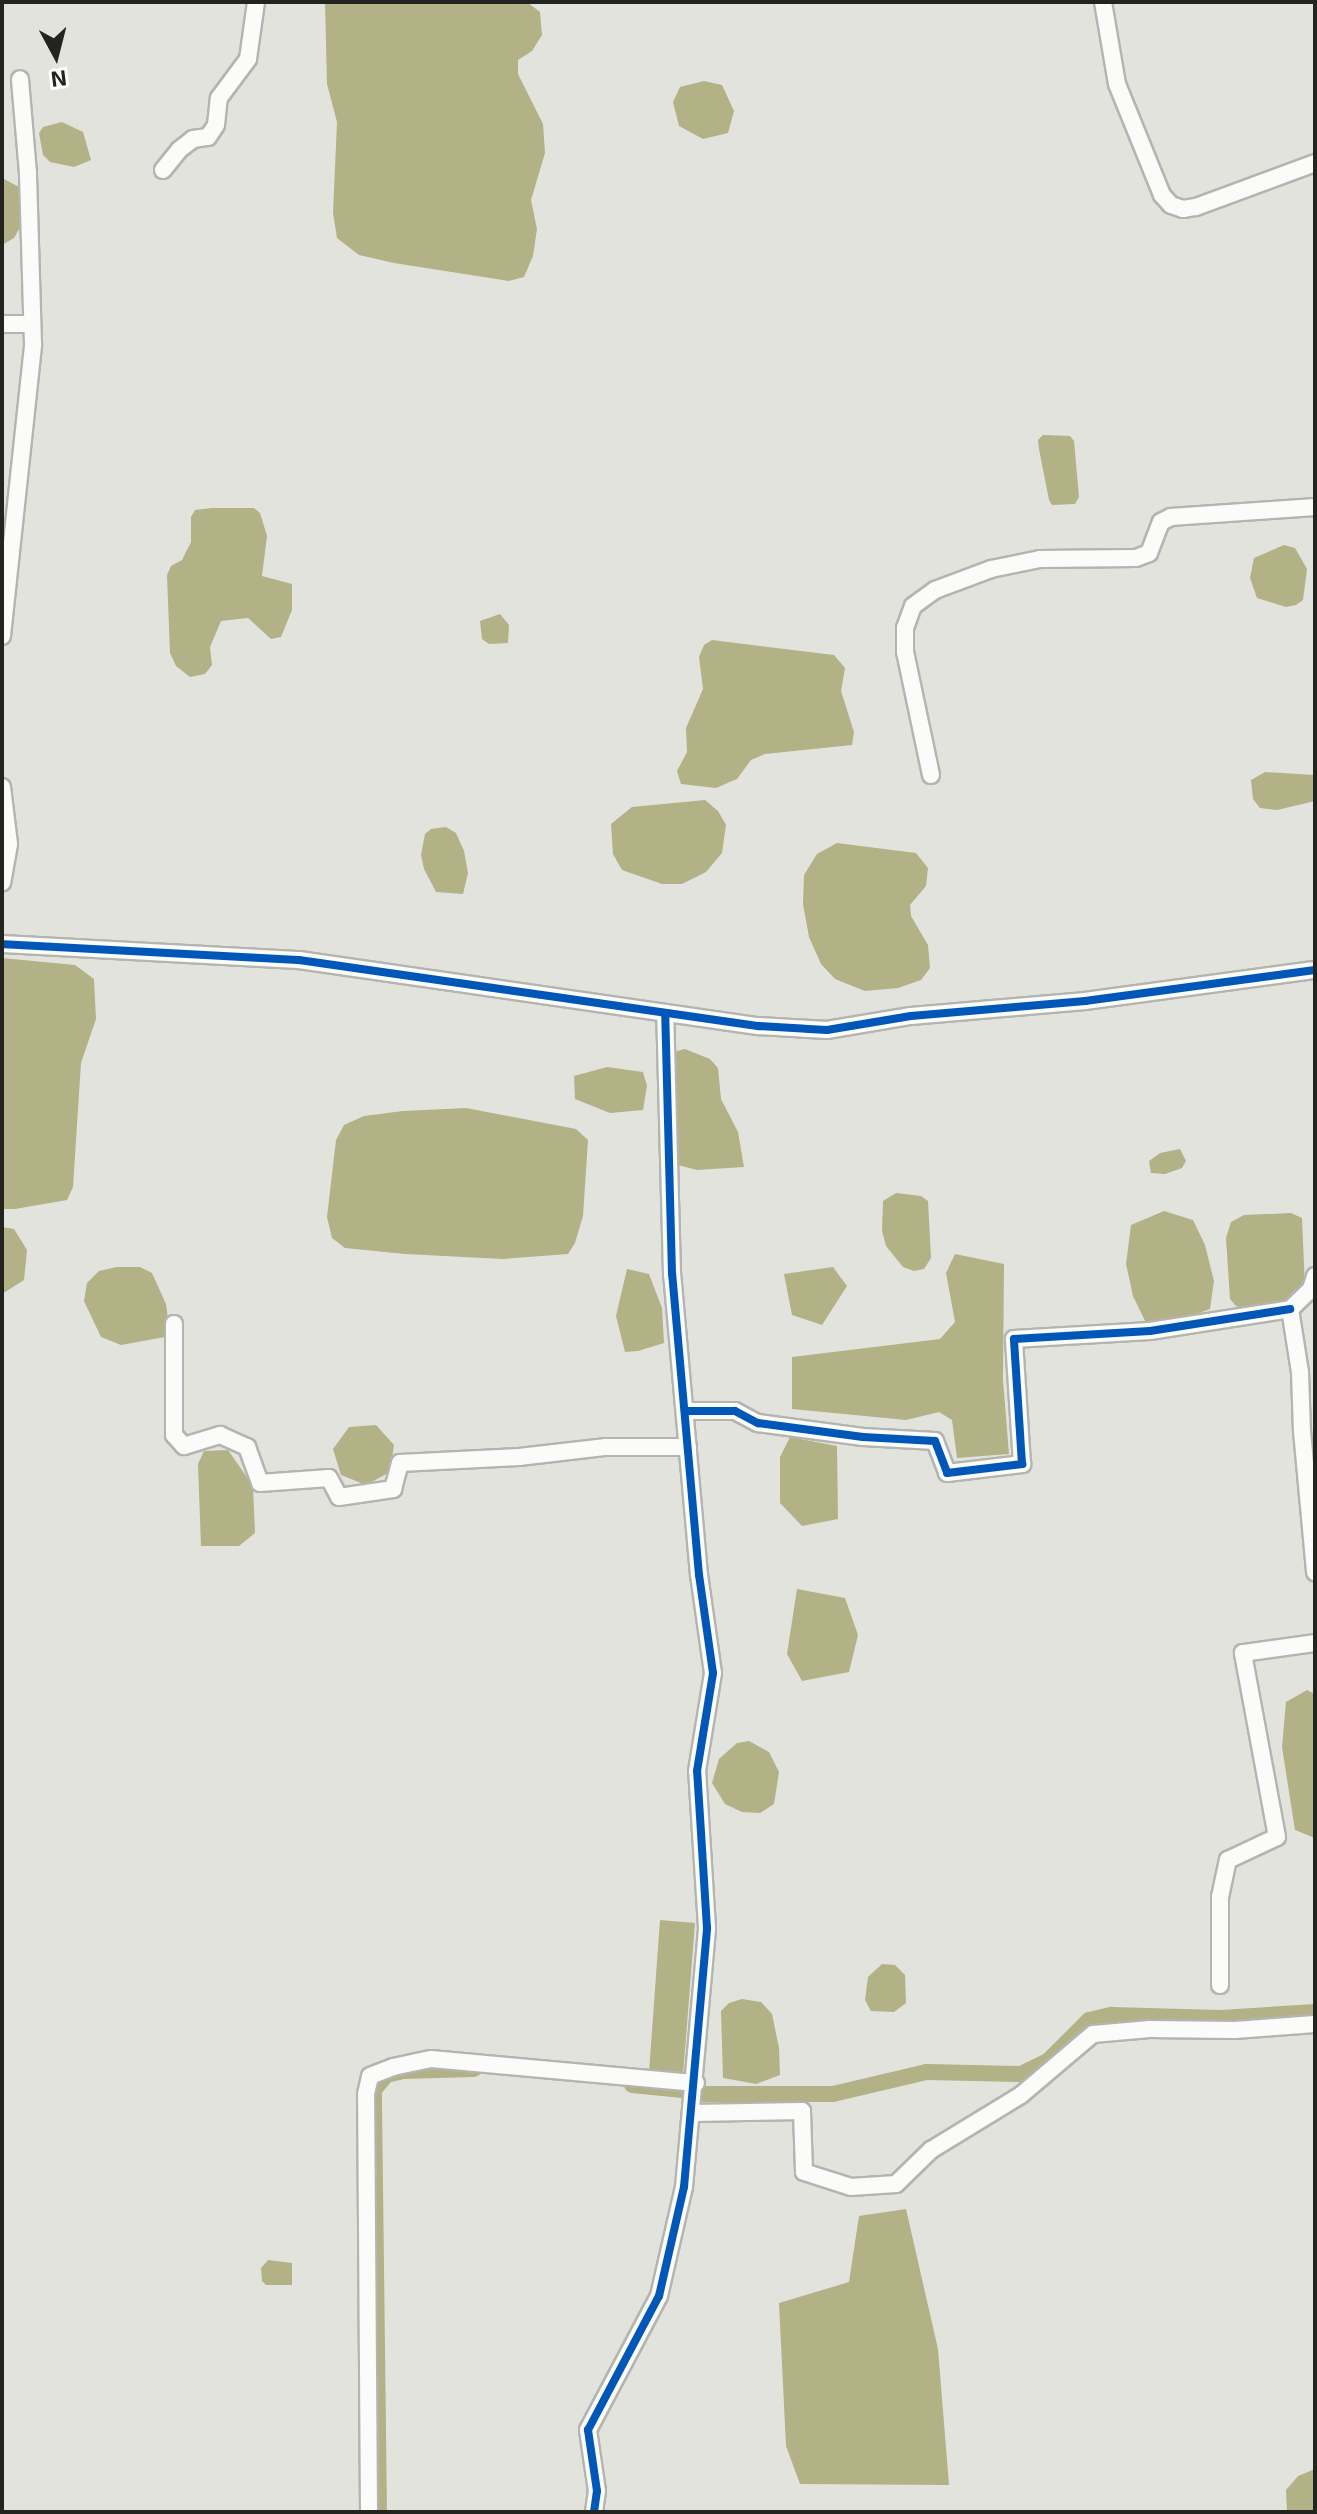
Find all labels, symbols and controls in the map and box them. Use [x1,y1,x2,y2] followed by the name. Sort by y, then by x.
[16,16,96,96] north arrow
[49,66,68,94] text: N

